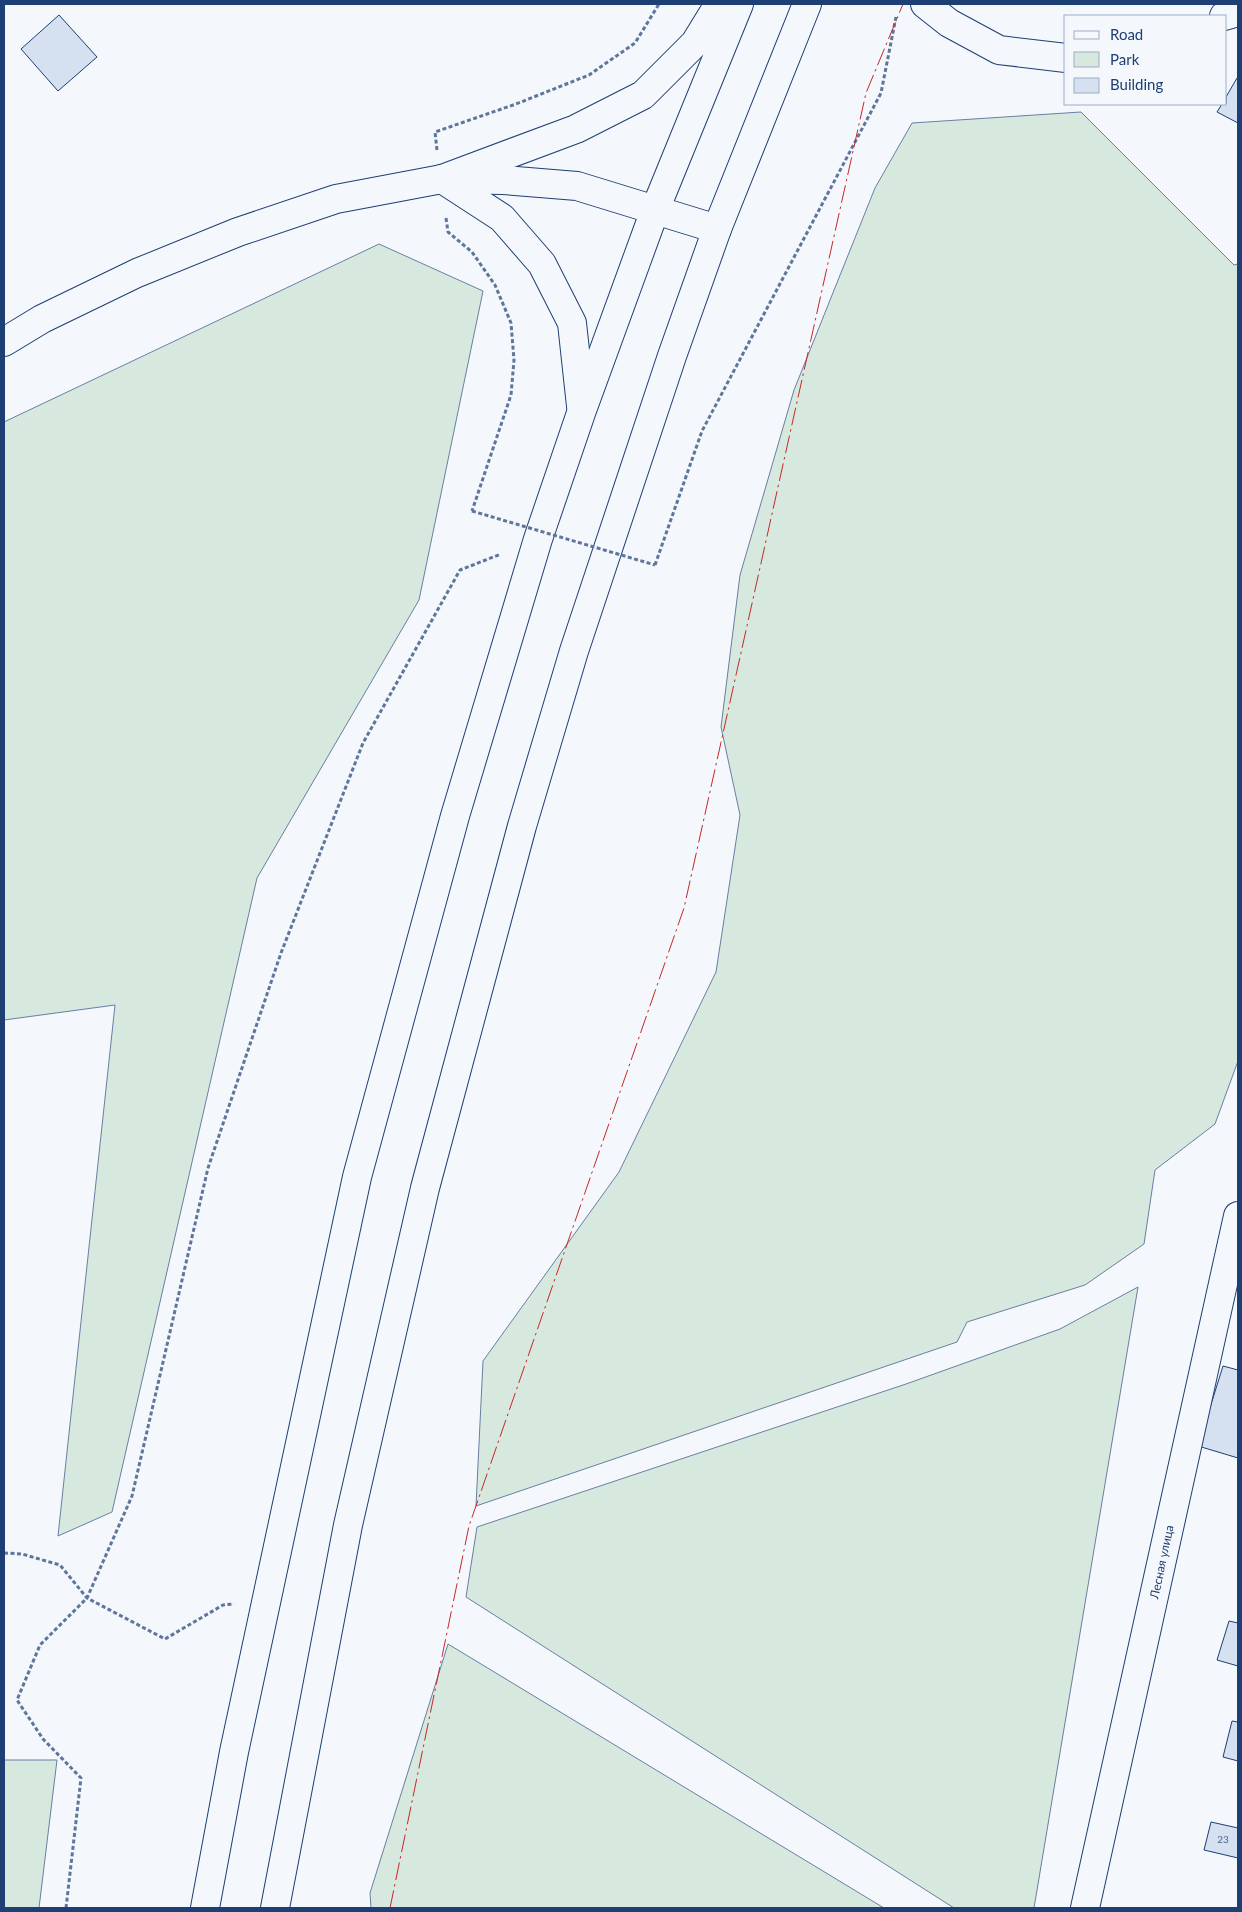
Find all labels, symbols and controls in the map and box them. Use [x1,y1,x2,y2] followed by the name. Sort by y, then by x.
[1064,15,1227,105] legend
[1110,25,1143,43] text: Road
[1110,50,1140,68] text: Park
[1110,75,1163,93] text: Building
[1146,1524,1177,1601] street label: Лесная улица
[1217,1833,1229,1845] house number: 23

